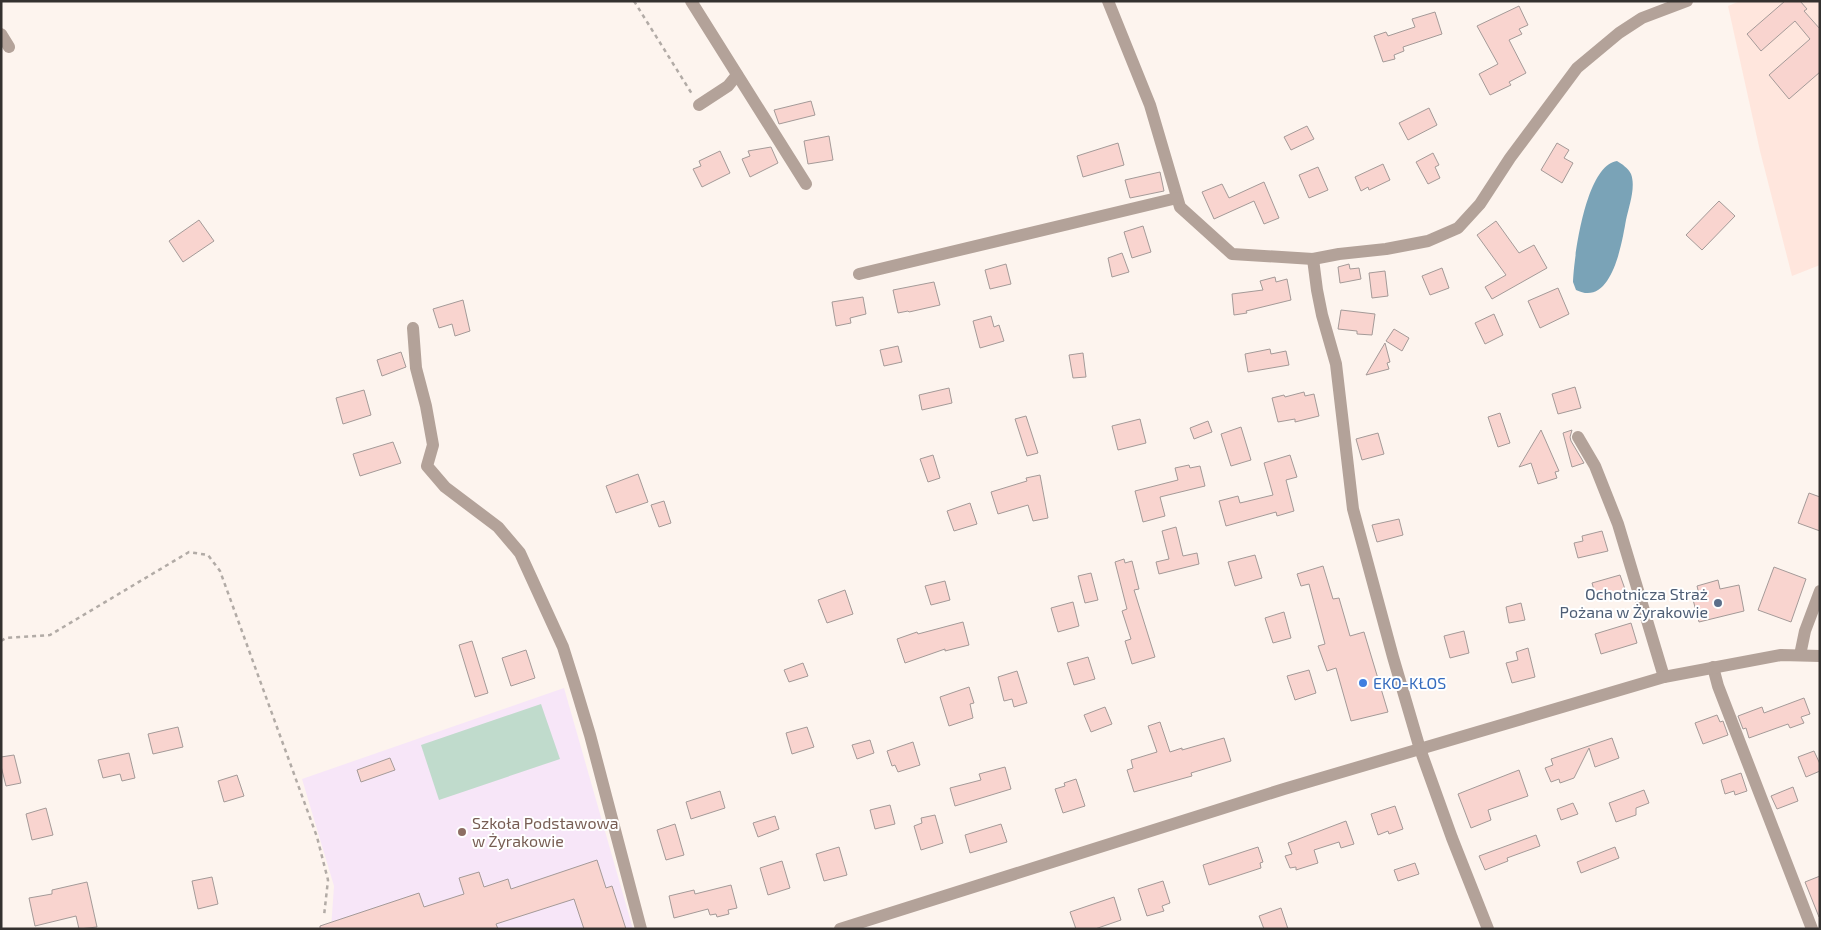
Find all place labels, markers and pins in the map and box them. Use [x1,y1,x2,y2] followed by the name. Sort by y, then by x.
[1560,584,1708,621] place label: Ochotnicza Straż Pożana w Żyrakowie
[1712,597,1724,609] marker: Ochotnicza Straż Pożana w Żyrakowie
[1373,673,1446,692] place label: EKO-KŁOS
[1357,677,1369,689] marker: EKO-KŁOS
[472,813,618,850] place label: Szkoła Podstawowa w Żyrakowie
[456,826,468,838] marker: Szkoła Podstawowa w Żyrakowie

